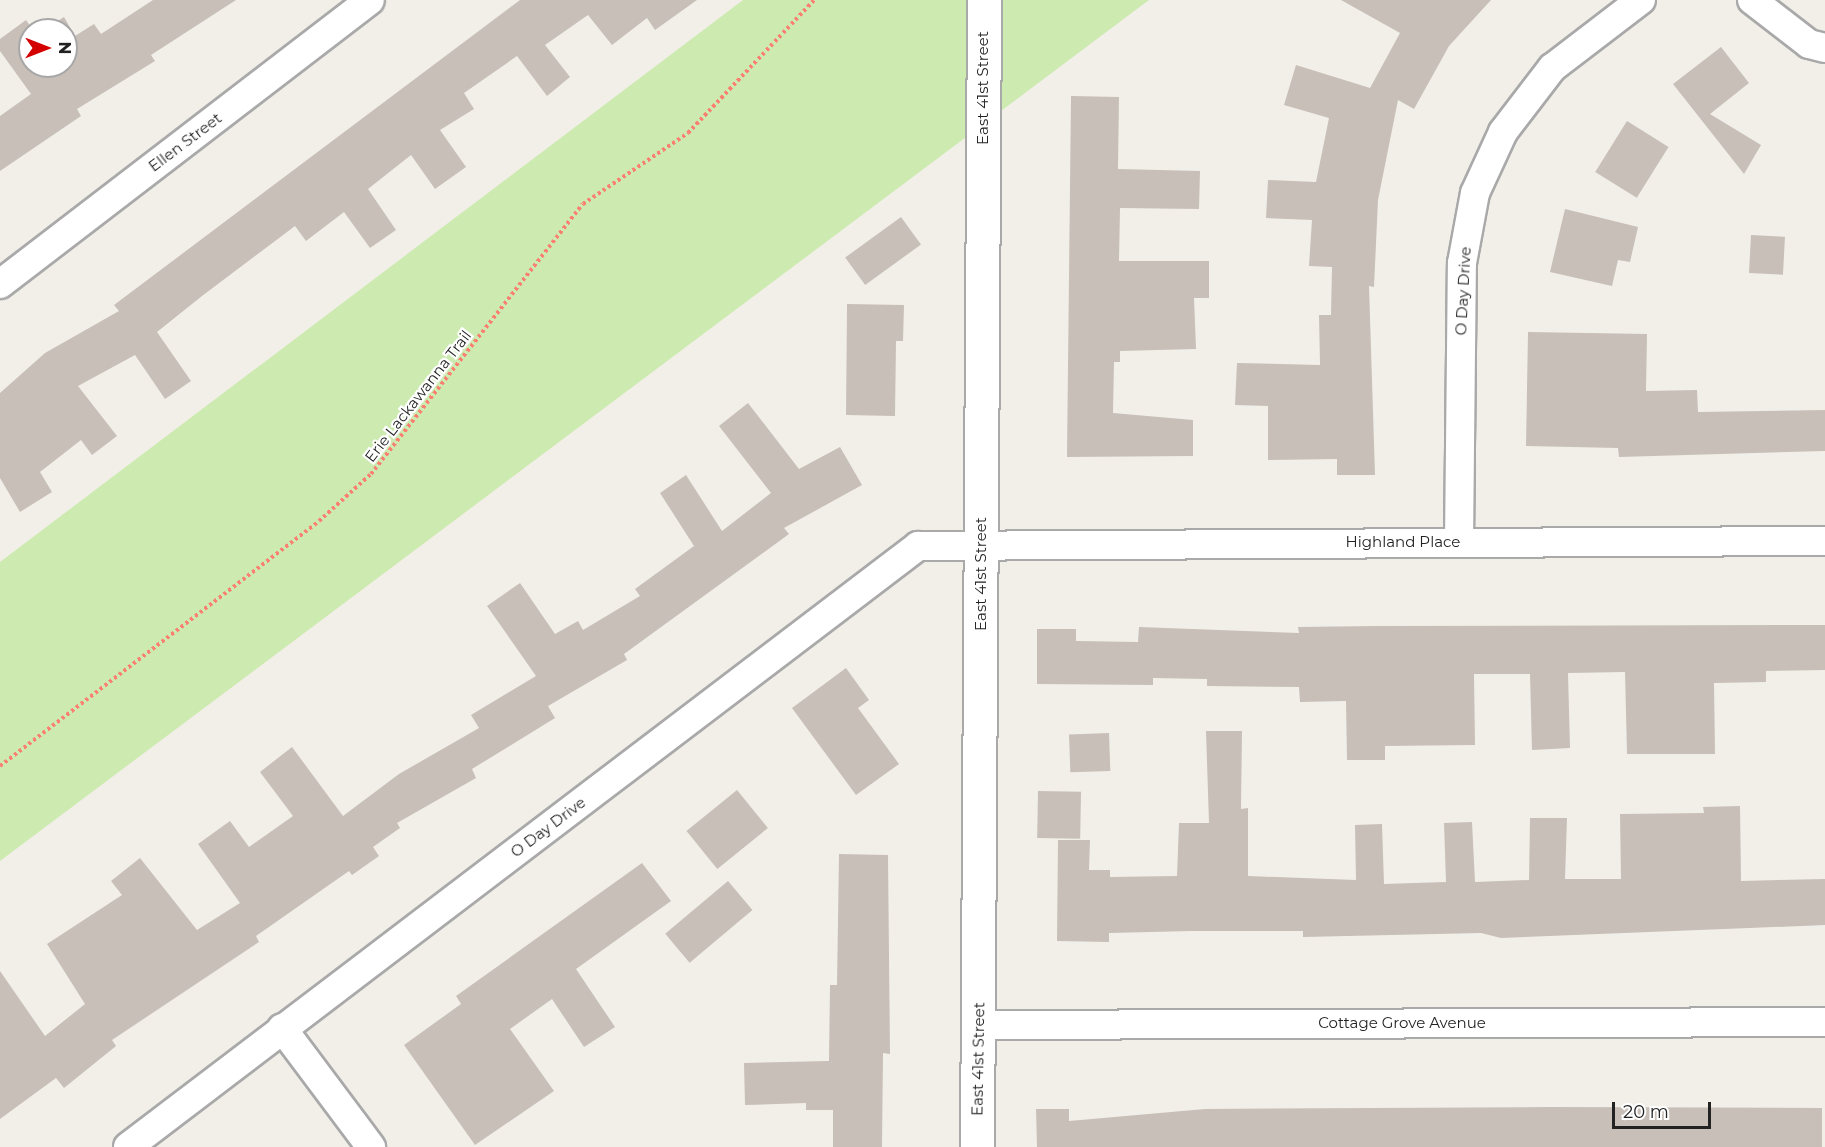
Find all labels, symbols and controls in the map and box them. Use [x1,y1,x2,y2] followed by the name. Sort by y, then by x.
[18,18,78,78] north arrow
[974,31,992,145] street label: East 41st Street
[55,42,74,54] text: N
[145,109,225,175] street label: Ellen Street
[1452,246,1474,336] street label: O Day Drive
[361,327,475,465] street label: Erie Lackawanna Trail
[972,517,990,631] street label: East 41st Street
[1346,533,1460,551] street label: Highland Place
[507,793,589,861] street label: O Day Drive
[968,1002,988,1116] street label: East 41st Street
[1318,1014,1486,1032] street label: Cottage Grove Avenue
[1615,1090,1714,1128] scale bar
[1623,1101,1669,1123] text: 20 m

